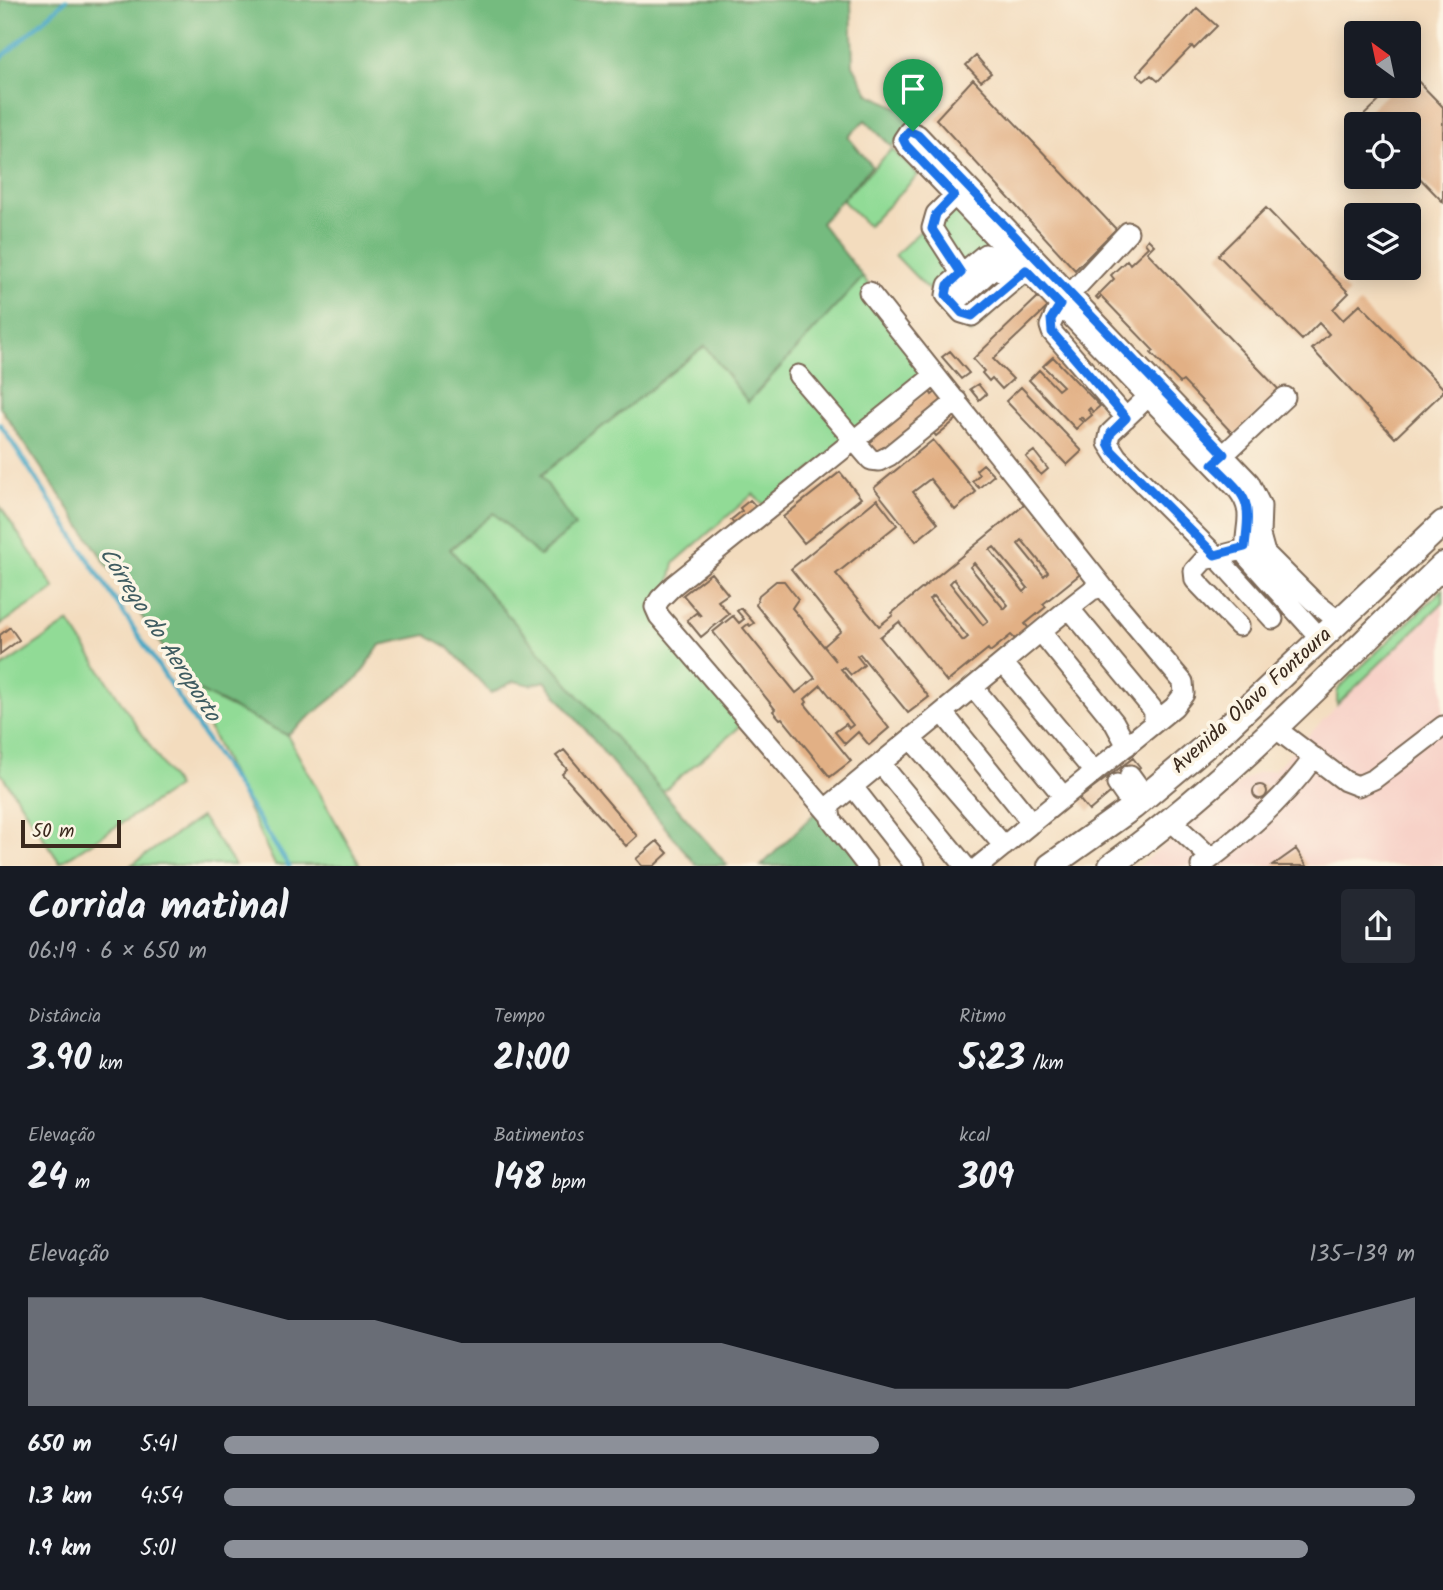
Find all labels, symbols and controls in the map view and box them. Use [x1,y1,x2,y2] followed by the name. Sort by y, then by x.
[1344,21,1421,98] north arrow
[1344,21,1421,280] map controls
[883,59,943,131] pin
[894,70,932,108] icon: arrive
[1344,112,1421,189] button: locate
[1344,203,1421,280] button: layers
[89,540,230,731] water label: Córrego do Aeroporto
[1164,620,1340,782] street label: Avenida Olavo Fontoura
[21,816,121,848] scale bar
[32,817,74,847] text: 50 m
[28,878,289,938] text: Corrida matinal
[1341,889,1415,963] button: share
[28,934,207,970] text: 06:19 · 6 × 650 m
[28,1002,101,1032] text: Distância
[494,1002,545,1032] text: Tempo
[959,1002,1006,1032] text: Ritmo
[28,1032,91,1088] text: 3.90
[494,1032,569,1088] text: 21:00
[959,1032,1025,1088] text: 5:23
[91,1049,123,1079] text: km
[1025,1049,1064,1079] text: /km
[28,1121,95,1151] text: Elevação
[494,1121,584,1151] text: Batimentos
[959,1121,990,1151] text: kcal
[28,1151,67,1207] text: 24
[494,1151,544,1207] text: 148
[959,1151,1014,1207] text: 309
[67,1168,90,1198] text: m
[544,1168,586,1198] text: bpm
[28,1237,110,1273] text: Elevação
[1309,1237,1415,1273] text: 135–139 m
[28,1427,92,1463] text: 650 m
[140,1427,178,1463] text: 5:41
[28,1479,92,1515] text: 1.3 km
[140,1479,183,1515] text: 4:54
[28,1531,91,1567] text: 1.9 km
[140,1531,177,1567] text: 5:01

